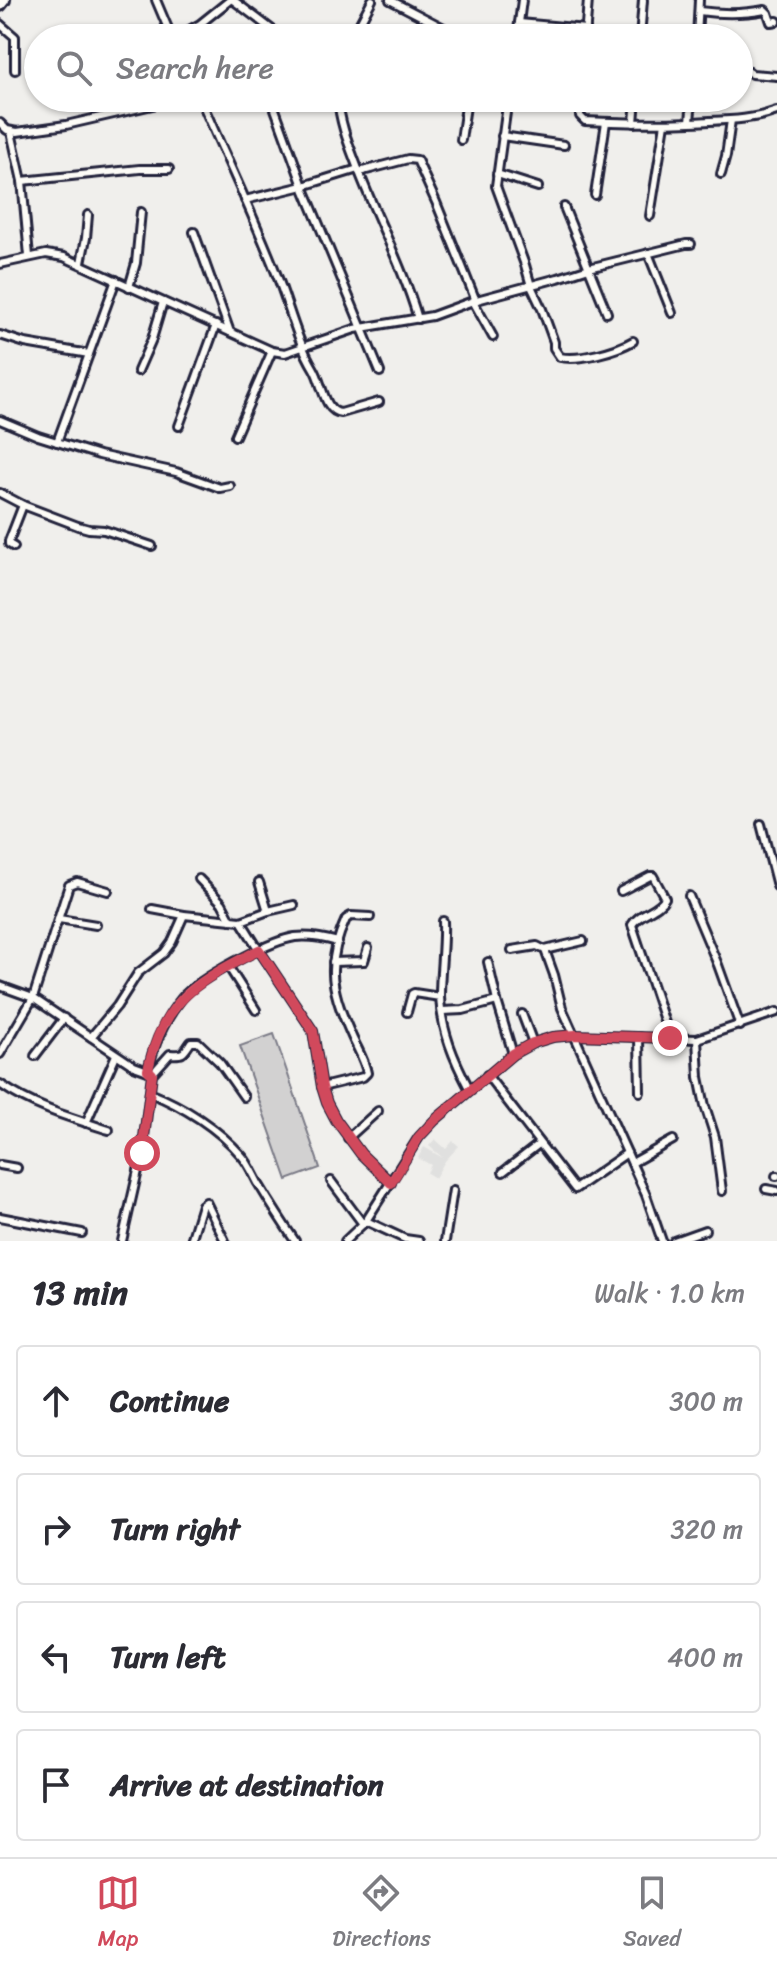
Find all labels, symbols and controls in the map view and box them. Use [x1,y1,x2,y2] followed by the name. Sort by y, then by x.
[24,24,753,112] search box
[116,41,274,95] text: Search here
[52,46,96,90] icon: search
[652,1020,688,1056] route end
[124,1135,160,1171] route start
[32,1263,128,1323] text: 13 min
[594,1270,745,1316] text: Walk · 1.0 km
[110,1374,229,1428] text: Continue
[669,1378,743,1424] text: 300 m
[34,1379,78,1423] icon: ahead
[110,1502,240,1556] text: Turn right
[671,1506,743,1552] text: 320 m
[34,1507,78,1551] icon: right
[110,1630,226,1684] text: Turn left
[667,1634,743,1680] text: 400 m
[34,1635,78,1679] icon: left
[110,1758,384,1812] text: Arrive at destination
[34,1763,78,1807] icon: arrive
[96,1871,140,1958] tab: Map
[332,1871,431,1958] tab: Directions
[623,1871,681,1958] tab: Saved

